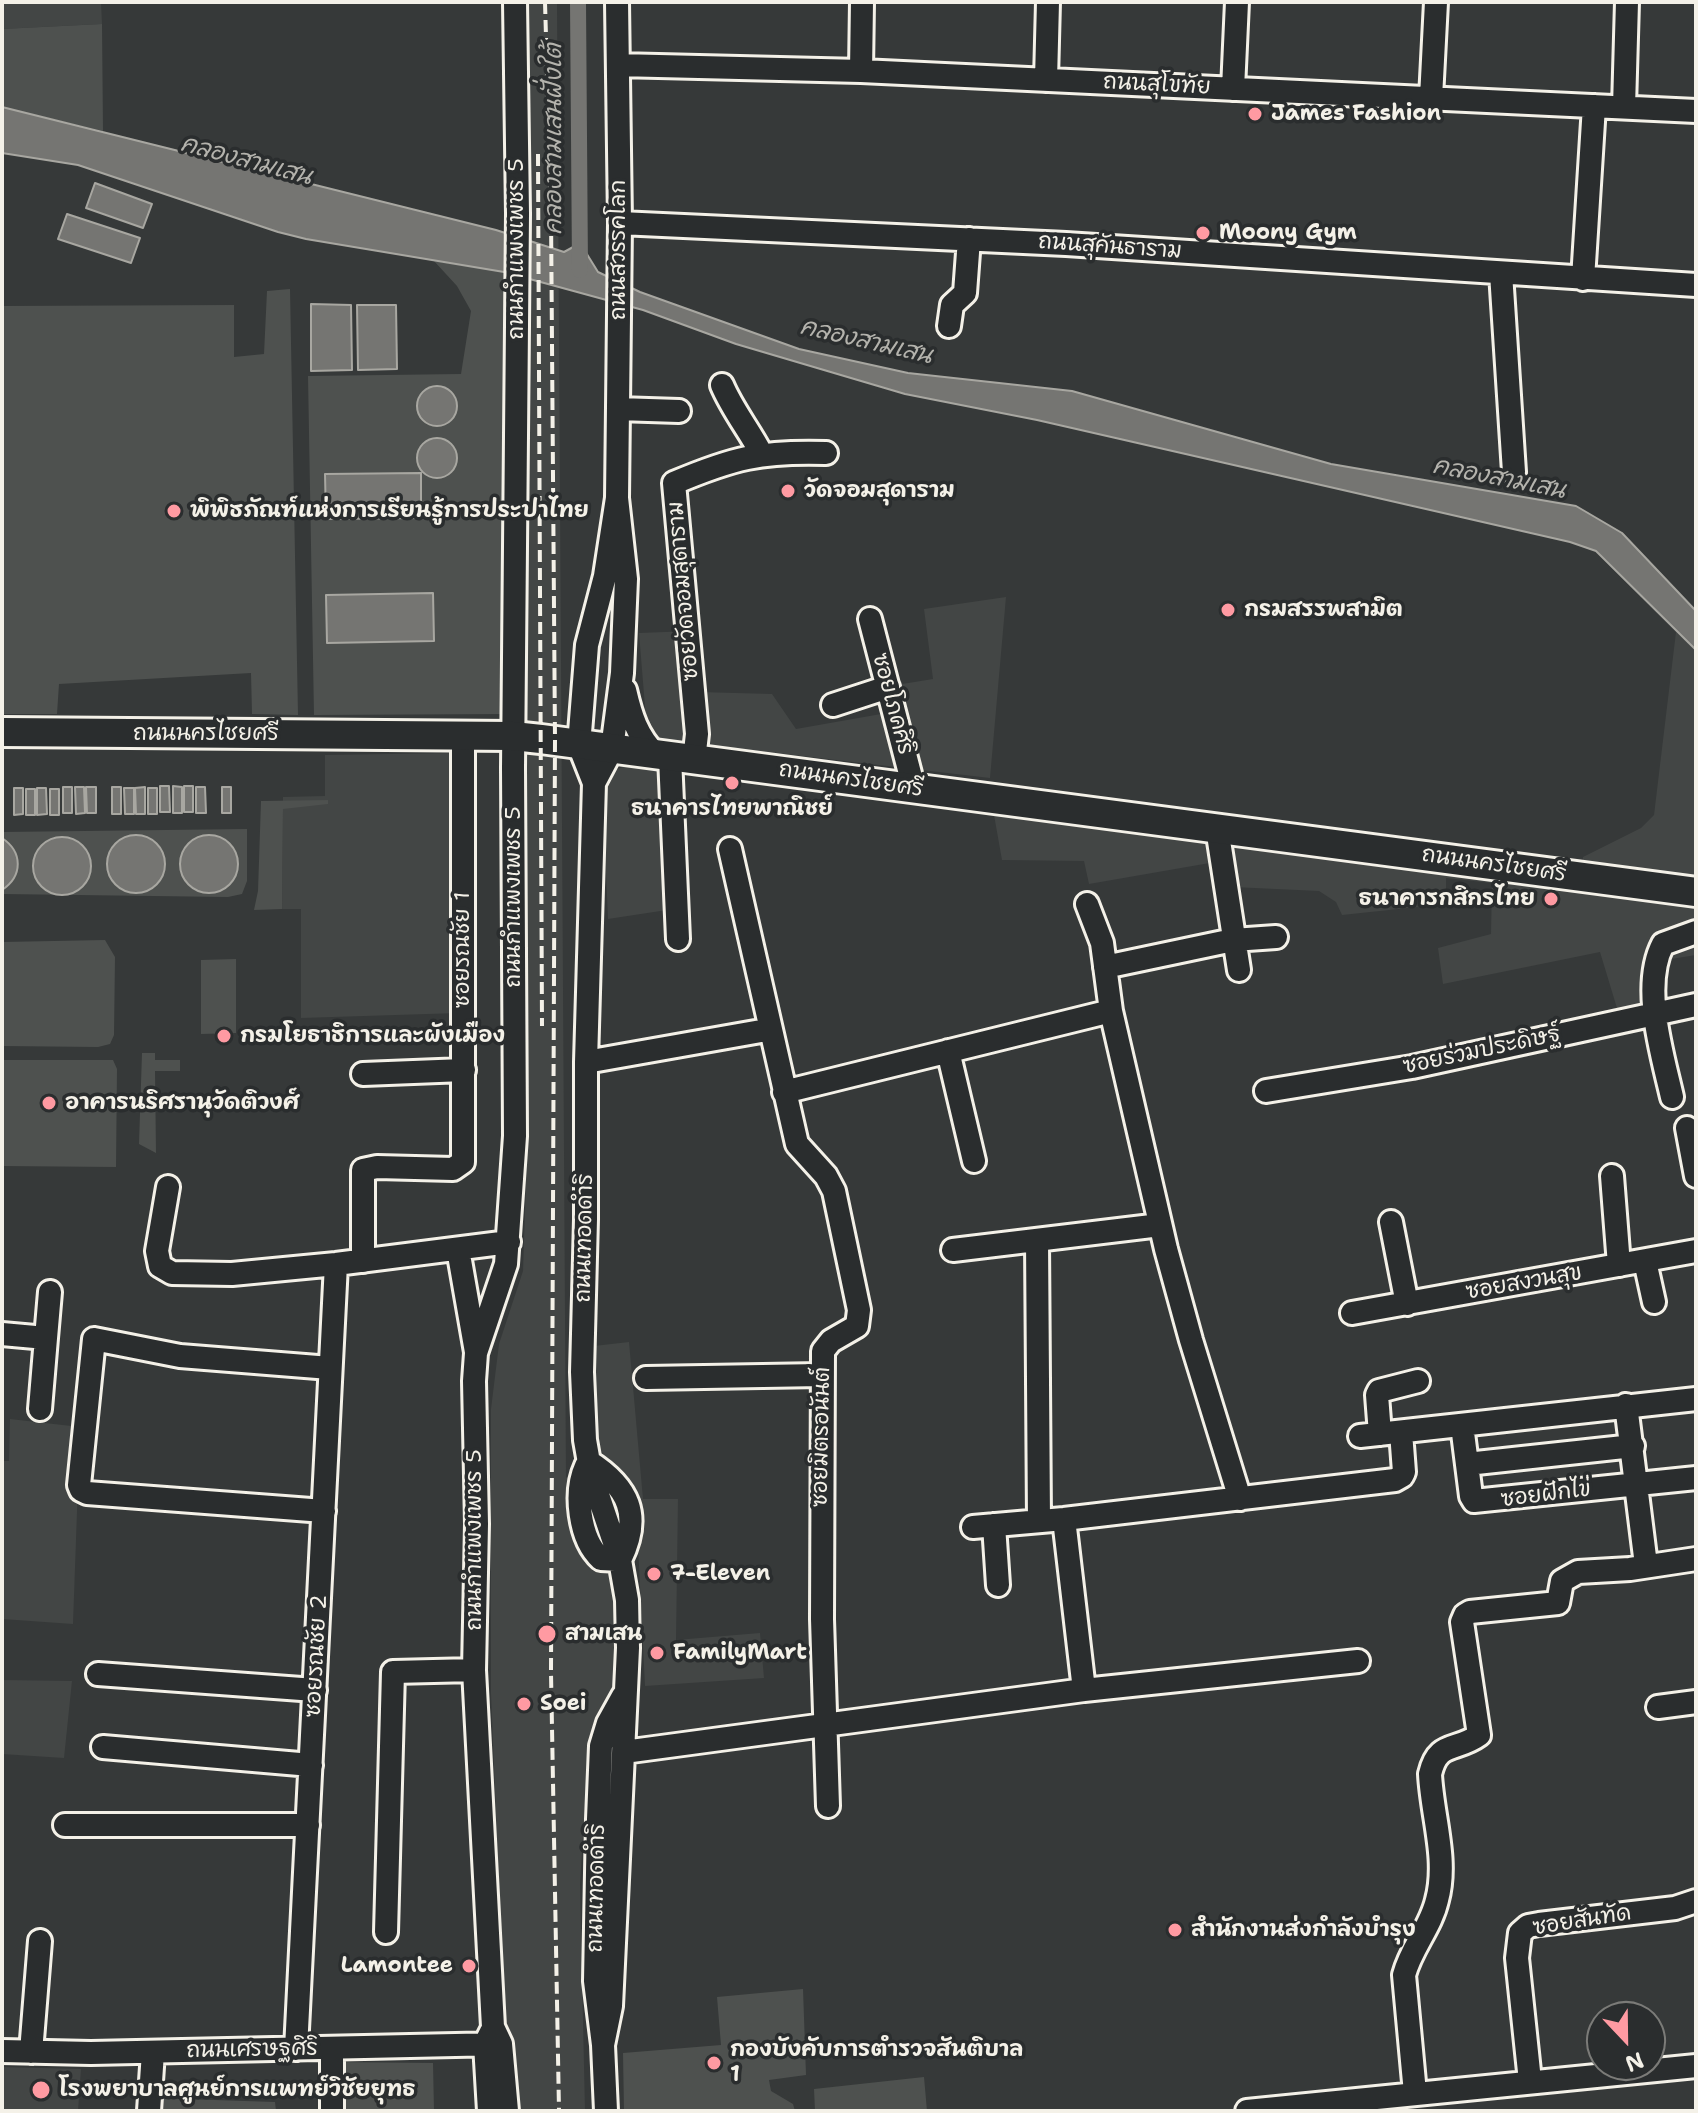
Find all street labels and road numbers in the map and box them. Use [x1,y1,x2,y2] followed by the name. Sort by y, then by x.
[1102,69,1212,101] street label: ถนนสุโขทัย
[504,158,530,340] street label: ถนนกำแพงเพชร 5
[606,180,632,320] street label: ถนนสวรรคโลก
[1037,229,1183,265] street label: ถนนสุคันธาราม
[663,500,705,682] street label: ซอยวัดจอมสุดาราม
[866,650,918,758] street label: ซอยโภคศิริ
[133,721,279,747] street label: ถนนนครไชยศรี
[777,757,925,803] street label: ถนนนครไชยศรี
[501,806,527,988] street label: ถนนกำแพงเพชร 5
[1420,842,1568,888] street label: ถนนนครไชยศรี
[450,892,476,1008] street label: ซอยรณชัย 1
[1401,1021,1563,1081] street label: ซอยร่วมประดิษฐ์
[571,1173,599,1303] street label: ถนนเทอดดำริ
[1464,1260,1584,1306] street label: ซอยสงวนสุข
[808,1367,836,1507] street label: ซอยมิตรอนันต์
[462,1449,488,1631] street label: ถนนกำแพงเพชร 5
[1499,1476,1593,1514] street label: ซอยฝักไข่
[301,1594,333,1718] street label: ซอยรณชัย 2
[583,1823,611,1953] street label: ถนนเทอดดำริ
[1531,1900,1633,1942] street label: ซอยสันทัด
[186,2036,318,2064] street label: ถนนเศรษฐศิริ

